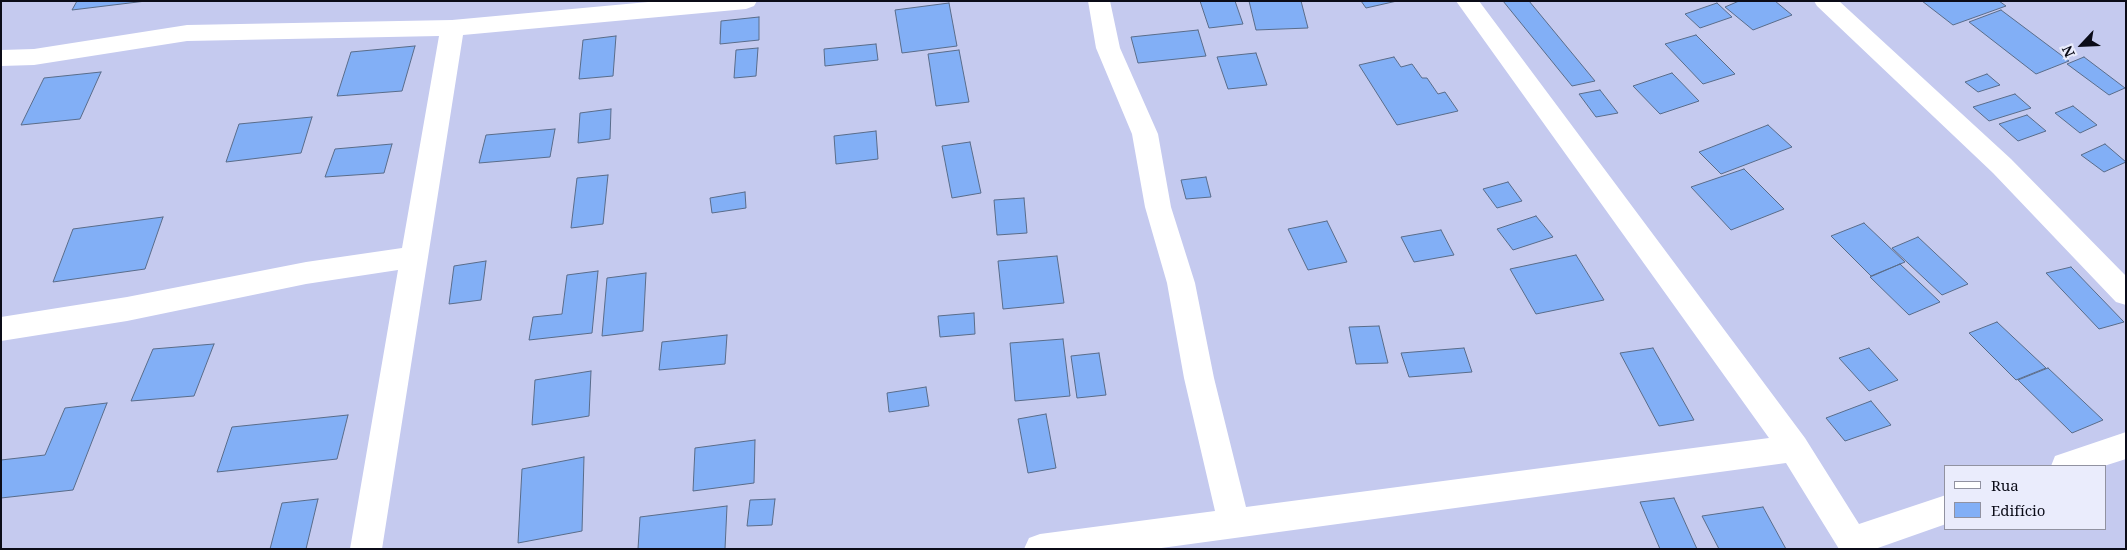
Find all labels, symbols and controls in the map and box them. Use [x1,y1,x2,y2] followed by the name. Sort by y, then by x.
[2057,20,2107,70] north arrow
[2057,43,2079,61] text: N
[1944,465,2107,530] legend
[1991,475,2019,495] text: Rua
[1991,500,2046,520] text: Edifício

